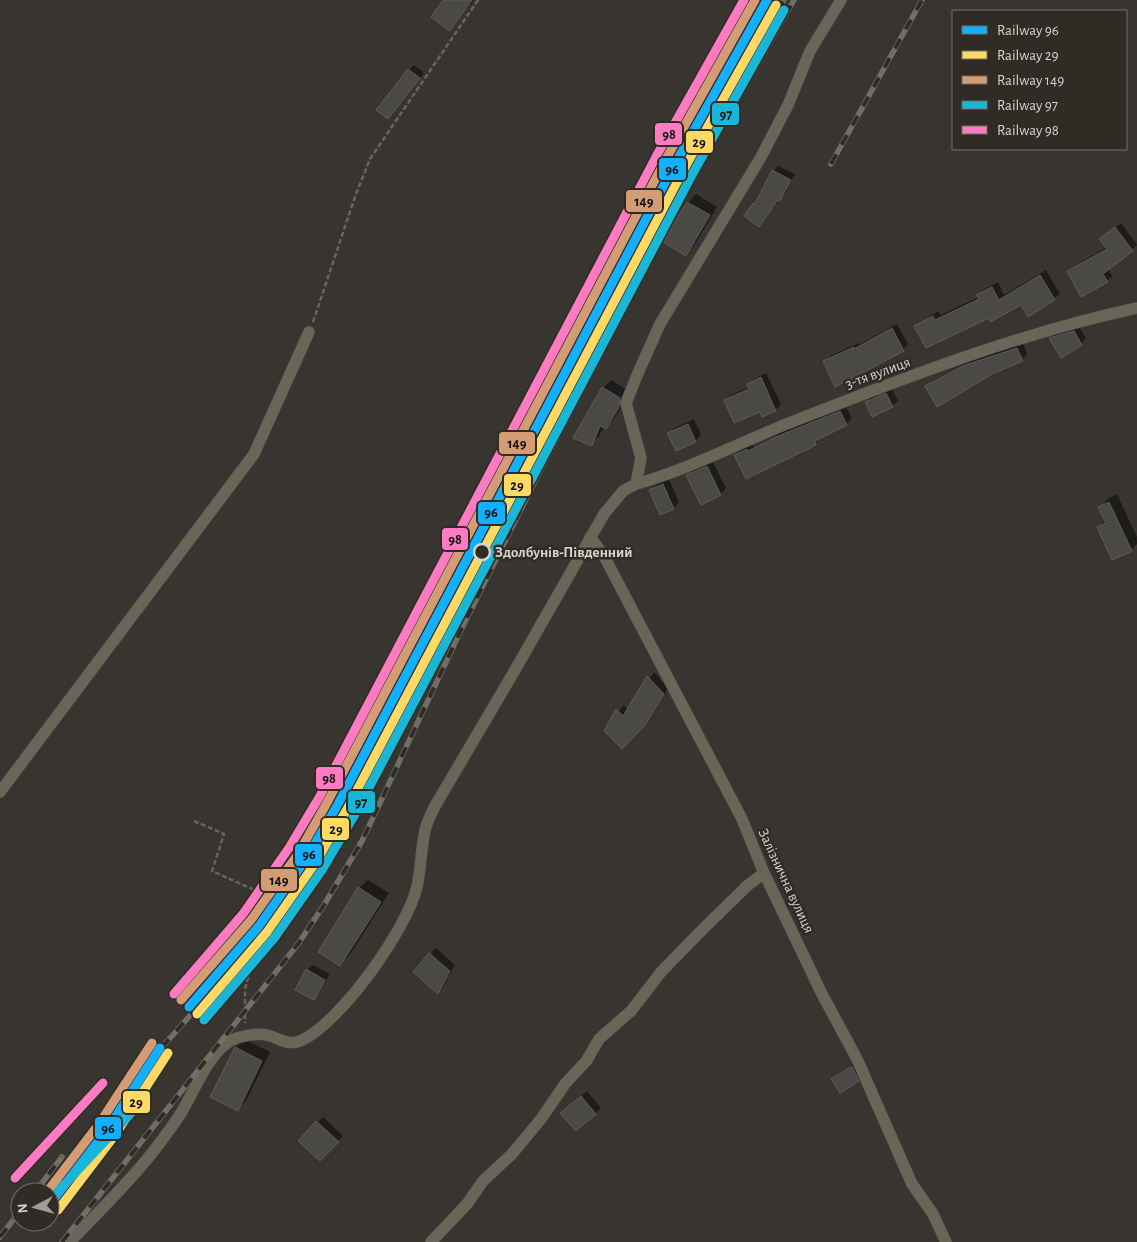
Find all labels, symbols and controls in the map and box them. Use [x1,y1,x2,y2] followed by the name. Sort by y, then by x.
[952,10,1127,150] legend
[997,23,1059,38] text: Railway 96
[997,48,1059,63] text: Railway 29
[997,73,1064,88] text: Railway 149
[997,98,1058,113] text: Railway 97
[711,102,740,126] line badge: 97
[720,108,732,122] text: 97
[654,122,683,146] line badge: 98
[997,123,1059,138] text: Railway 98
[662,128,676,142] text: 98
[685,130,714,154] line badge: 29
[692,136,706,150] text: 29
[658,157,687,181] line badge: 96
[665,163,679,177] text: 96
[625,189,663,213] line badge: 149
[635,195,654,209] text: 149
[843,354,913,392] street label: 3-тя вулиця
[498,431,536,455] line badge: 149
[508,437,527,451] text: 149
[503,473,532,497] line badge: 29
[510,479,524,493] text: 29
[477,501,506,525] line badge: 96
[484,506,498,520] text: 96
[441,527,469,551] line badge: 98
[448,533,462,547] text: 98
[473,543,491,561] marker: Здолбунів-Південний
[495,545,632,560] place label: Здолбунів-Південний
[315,766,344,790] line badge: 98
[322,772,336,786] text: 98
[347,790,376,814] line badge: 97
[355,796,367,810] text: 97
[321,817,350,841] line badge: 29
[329,823,343,837] text: 29
[755,826,817,936] street label: Залізнична вулиця
[294,843,323,867] line badge: 96
[302,848,316,862] text: 96
[260,868,298,892] line badge: 149
[270,874,289,888] text: 149
[122,1090,151,1114] line badge: 29
[129,1096,143,1110] text: 29
[94,1116,122,1140] line badge: 96
[101,1122,115,1136] text: 96
[10,1182,60,1232] north arrow
[16,1203,31,1214] text: N

